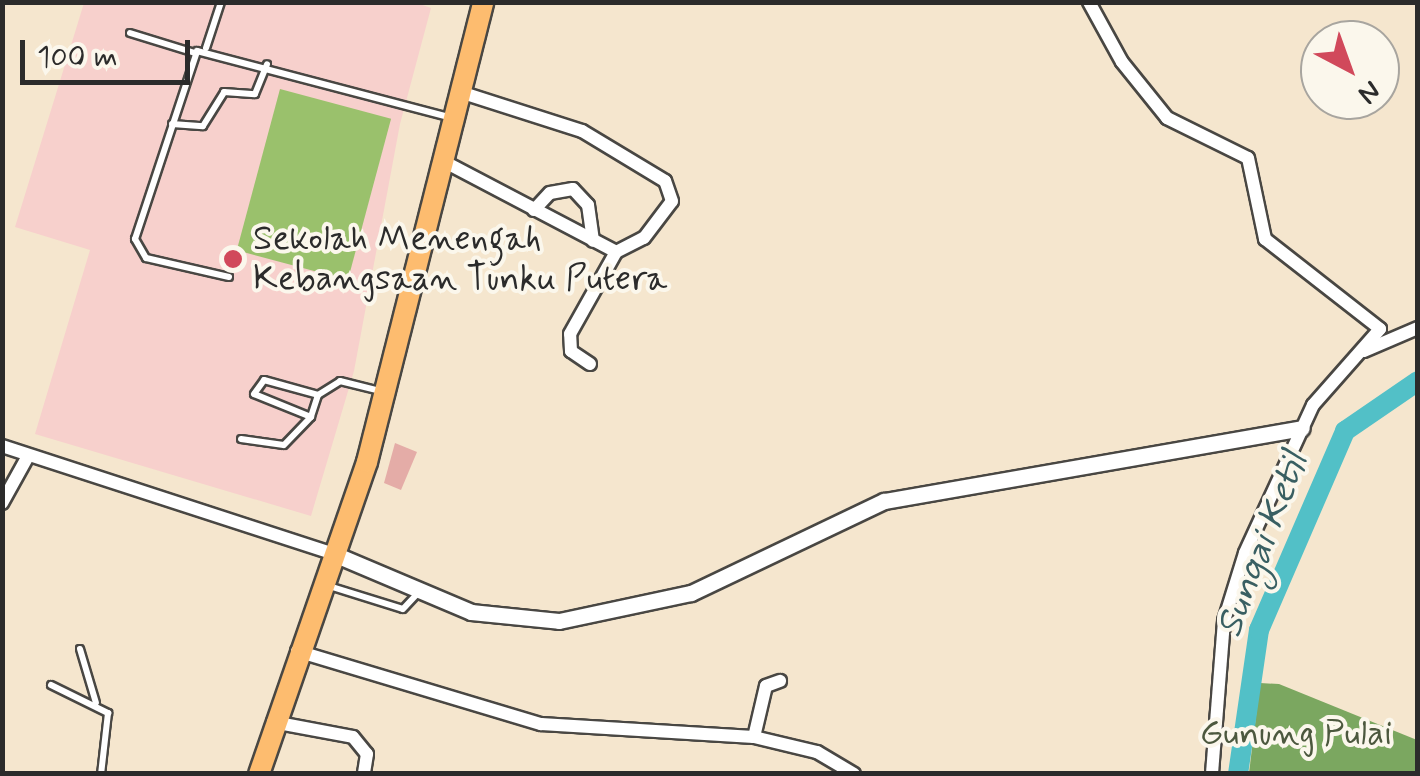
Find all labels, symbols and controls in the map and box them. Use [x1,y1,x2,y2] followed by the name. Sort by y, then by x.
[25,20,195,82] scale bar
[1300,20,1400,120] north arrow
[37,38,118,77] text: 100 m
[1350,71,1388,112] text: N
[253,218,659,300] place label: Sekolah Menengah Kebangsaan Tunku Putera
[222,248,244,270] marker: Sekolah Menengah Kebangsaan Tunku Putera
[1207,446,1319,644] water label: Sungai Ketil
[1199,713,1393,755] park label: Gunung Pulai

